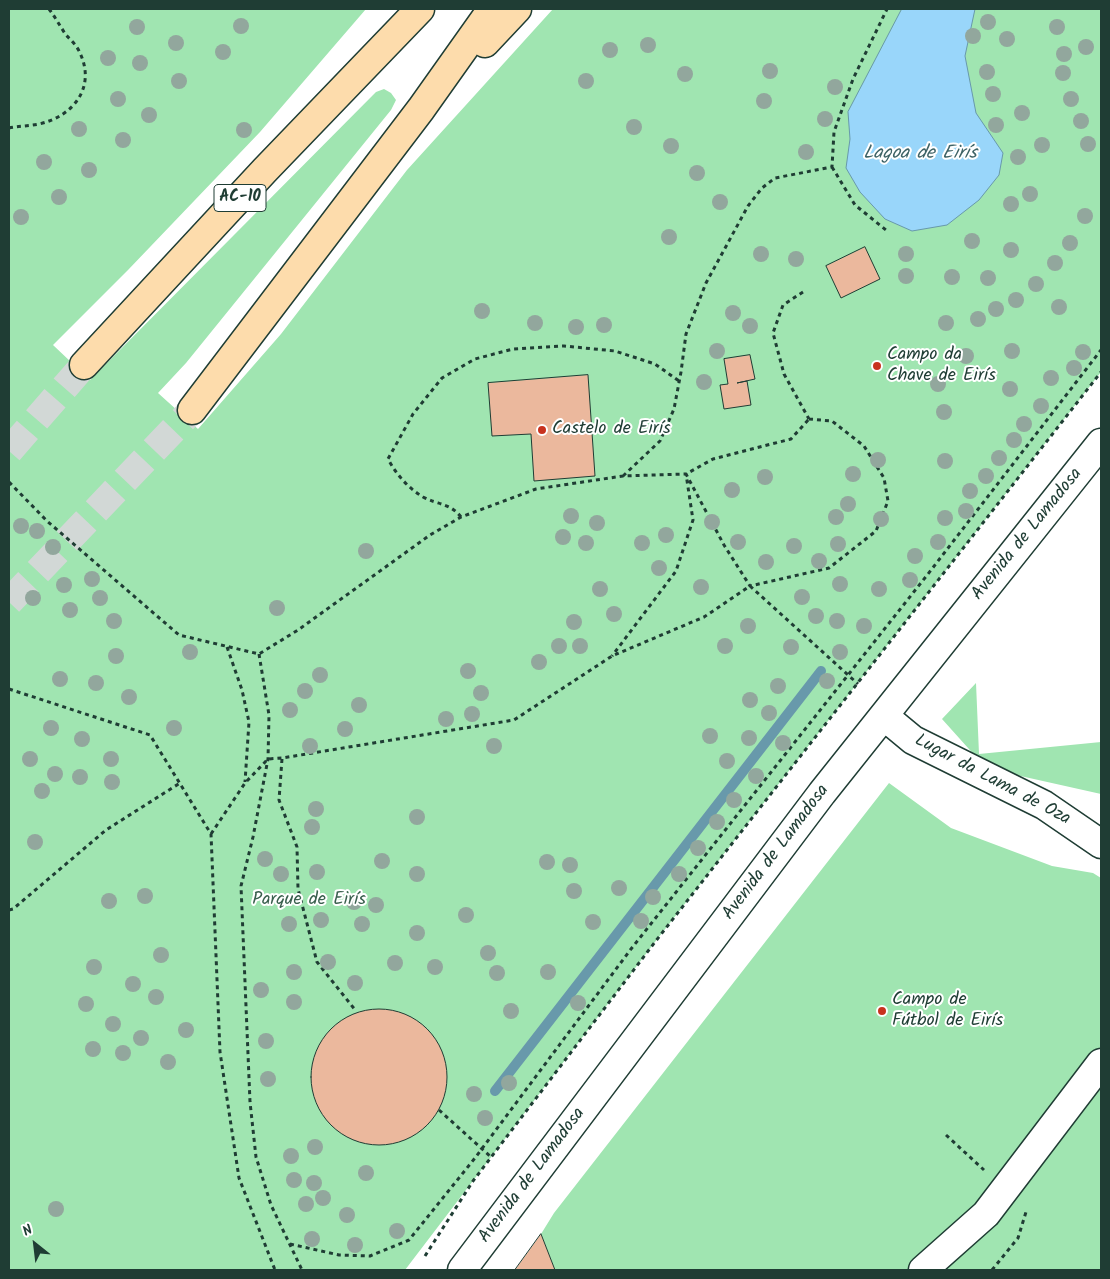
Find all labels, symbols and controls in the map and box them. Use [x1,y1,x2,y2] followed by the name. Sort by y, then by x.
[863,144,977,166] water label: Lagoa de Eirís
[214,184,266,212] road number: AC-10
[887,345,996,388] place label: Campo da Chave de Eirís
[871,360,883,372] marker: Campo da Chave de Eirís
[552,419,671,441] place label: Castelo de Eirís
[536,424,548,436] marker: Castelo de Eirís
[968,465,1088,605] street label: Avenida de Lamadosa
[910,731,1074,831] street label: Lugar da Lama de Oza
[719,781,835,925] street label: Avenida de Lamadosa
[252,890,366,912] park label: Parque de Eirís
[892,990,1003,1032] place label: Campo de Fútbol de Eirís
[876,1005,888,1017] marker: Campo de Fútbol de Eirís
[475,1104,591,1248] street label: Avenida de Lamadosa
[10,1219,60,1269] north arrow
[19,1219,37,1243] text: N

